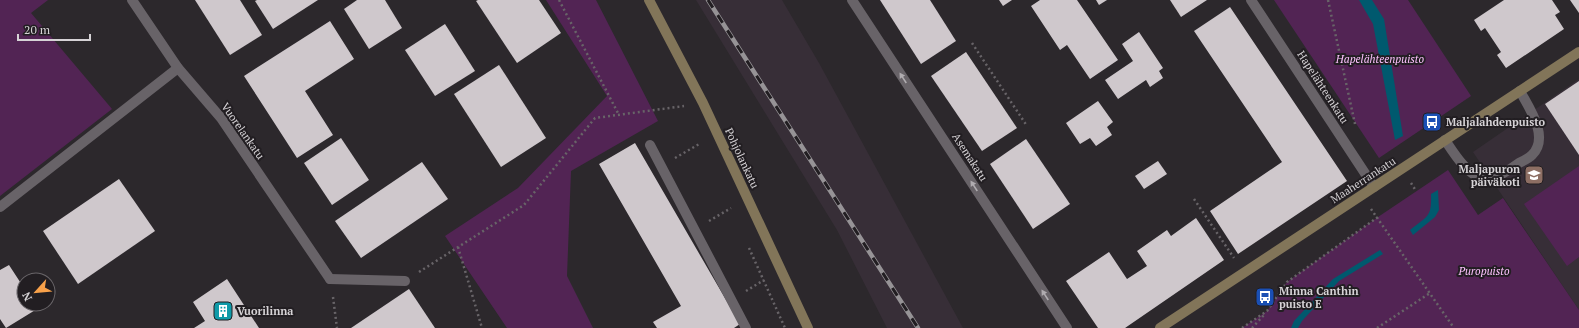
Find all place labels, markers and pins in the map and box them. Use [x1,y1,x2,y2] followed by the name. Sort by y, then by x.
[1421,111,1443,133] bus stop icon: Maljalahdenpuisto
[1446,115,1546,129] place label: Maljalahdenpuisto
[1458,162,1520,189] place label: Maljapuron päiväkoti
[1523,164,1545,186] school or university icon: Maljapuron päiväkoti
[1279,284,1359,311] place label: Minna Canthin puisto E
[1254,286,1276,308] bus stop icon: Minna Canthin puisto E
[212,300,234,322] building icon: Vuorilinna
[237,304,293,318] place label: Vuorilinna

